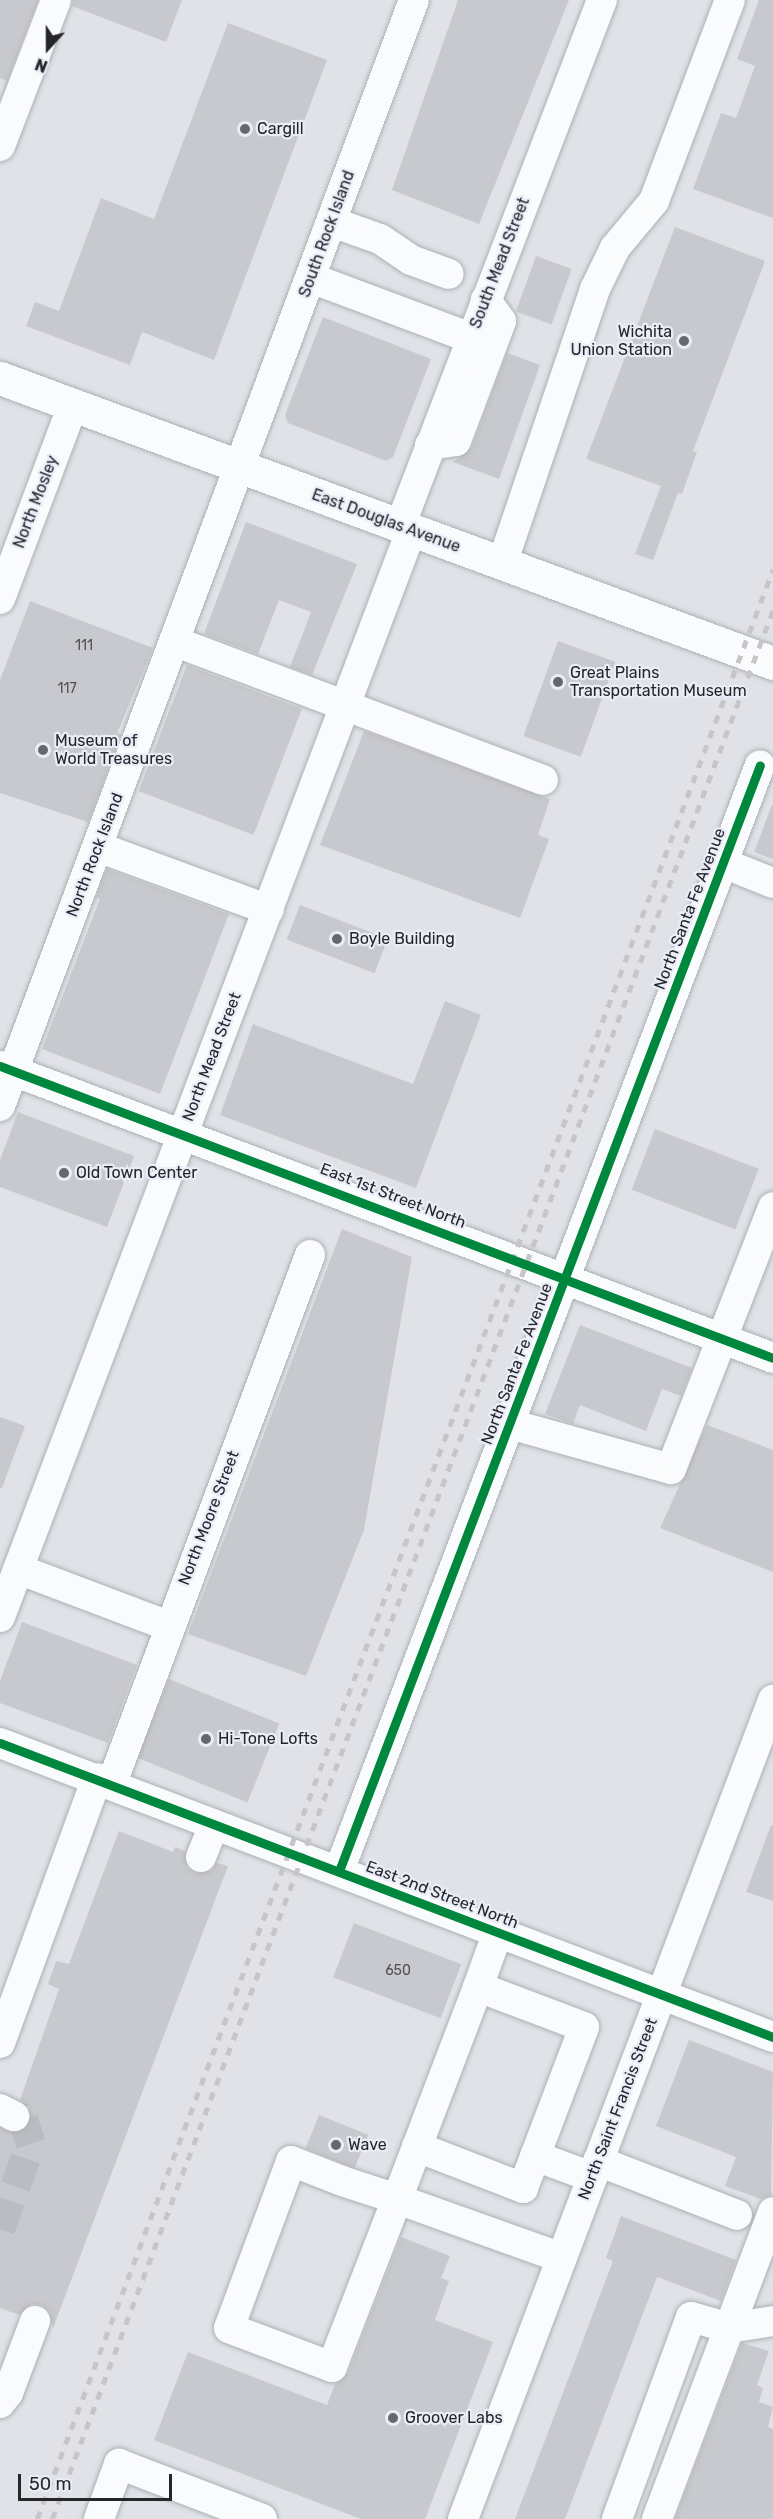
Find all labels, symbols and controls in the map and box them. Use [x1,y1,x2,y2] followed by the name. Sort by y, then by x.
[18,18,78,78] north arrow
[33,54,50,76] text: N
[257,119,304,139] place label: Cargill
[238,122,252,136] marker: Cargill
[295,168,359,300] street label: South Rock Island
[466,195,534,331] street label: South Mead Street
[570,322,672,360] place label: Wichita Union Station
[677,334,691,348] marker: Wichita Union Station
[10,453,62,551] street label: North Mosley
[309,485,463,557] street label: East Douglas Avenue
[75,638,93,654] house number: 111
[570,663,747,701] place label: Great Plains Transportation Museum
[551,675,565,689] marker: Great Plains Transportation Museum
[57,681,77,697] house number: 117
[55,731,173,769] place label: Museum of World Treasures
[36,743,50,757] marker: Museum of World Treasures
[63,790,127,920] street label: North Rock Island
[650,825,730,993] street label: North Santa Fe Avenue
[349,929,455,949] place label: Boyle Building
[330,932,344,946] marker: Boyle Building
[179,990,245,1124] street label: North Mead Street
[317,1159,469,1233] street label: East 1st Street North
[76,1163,198,1183] place label: Old Town Center
[57,1166,71,1180] marker: Old Town Center
[477,1280,557,1448] street label: North Santa Fe Avenue
[175,1448,243,1588] street label: North Moore Street
[218,1729,318,1749] place label: Hi-Tone Lofts
[199,1732,213,1746] marker: Hi-Tone Lofts
[363,1857,521,1933] street label: East 2nd Street North
[385,1963,411,1979] house number: 650
[574,2015,662,2203] street label: North Saint Francis Street
[348,2135,387,2155] place label: Wave
[329,2138,343,2152] marker: Wave
[405,2408,503,2428] place label: Groover Labs
[386,2411,400,2425] marker: Groover Labs
[21,2462,176,2500] scale bar
[29,2473,72,2495] text: 50 m

